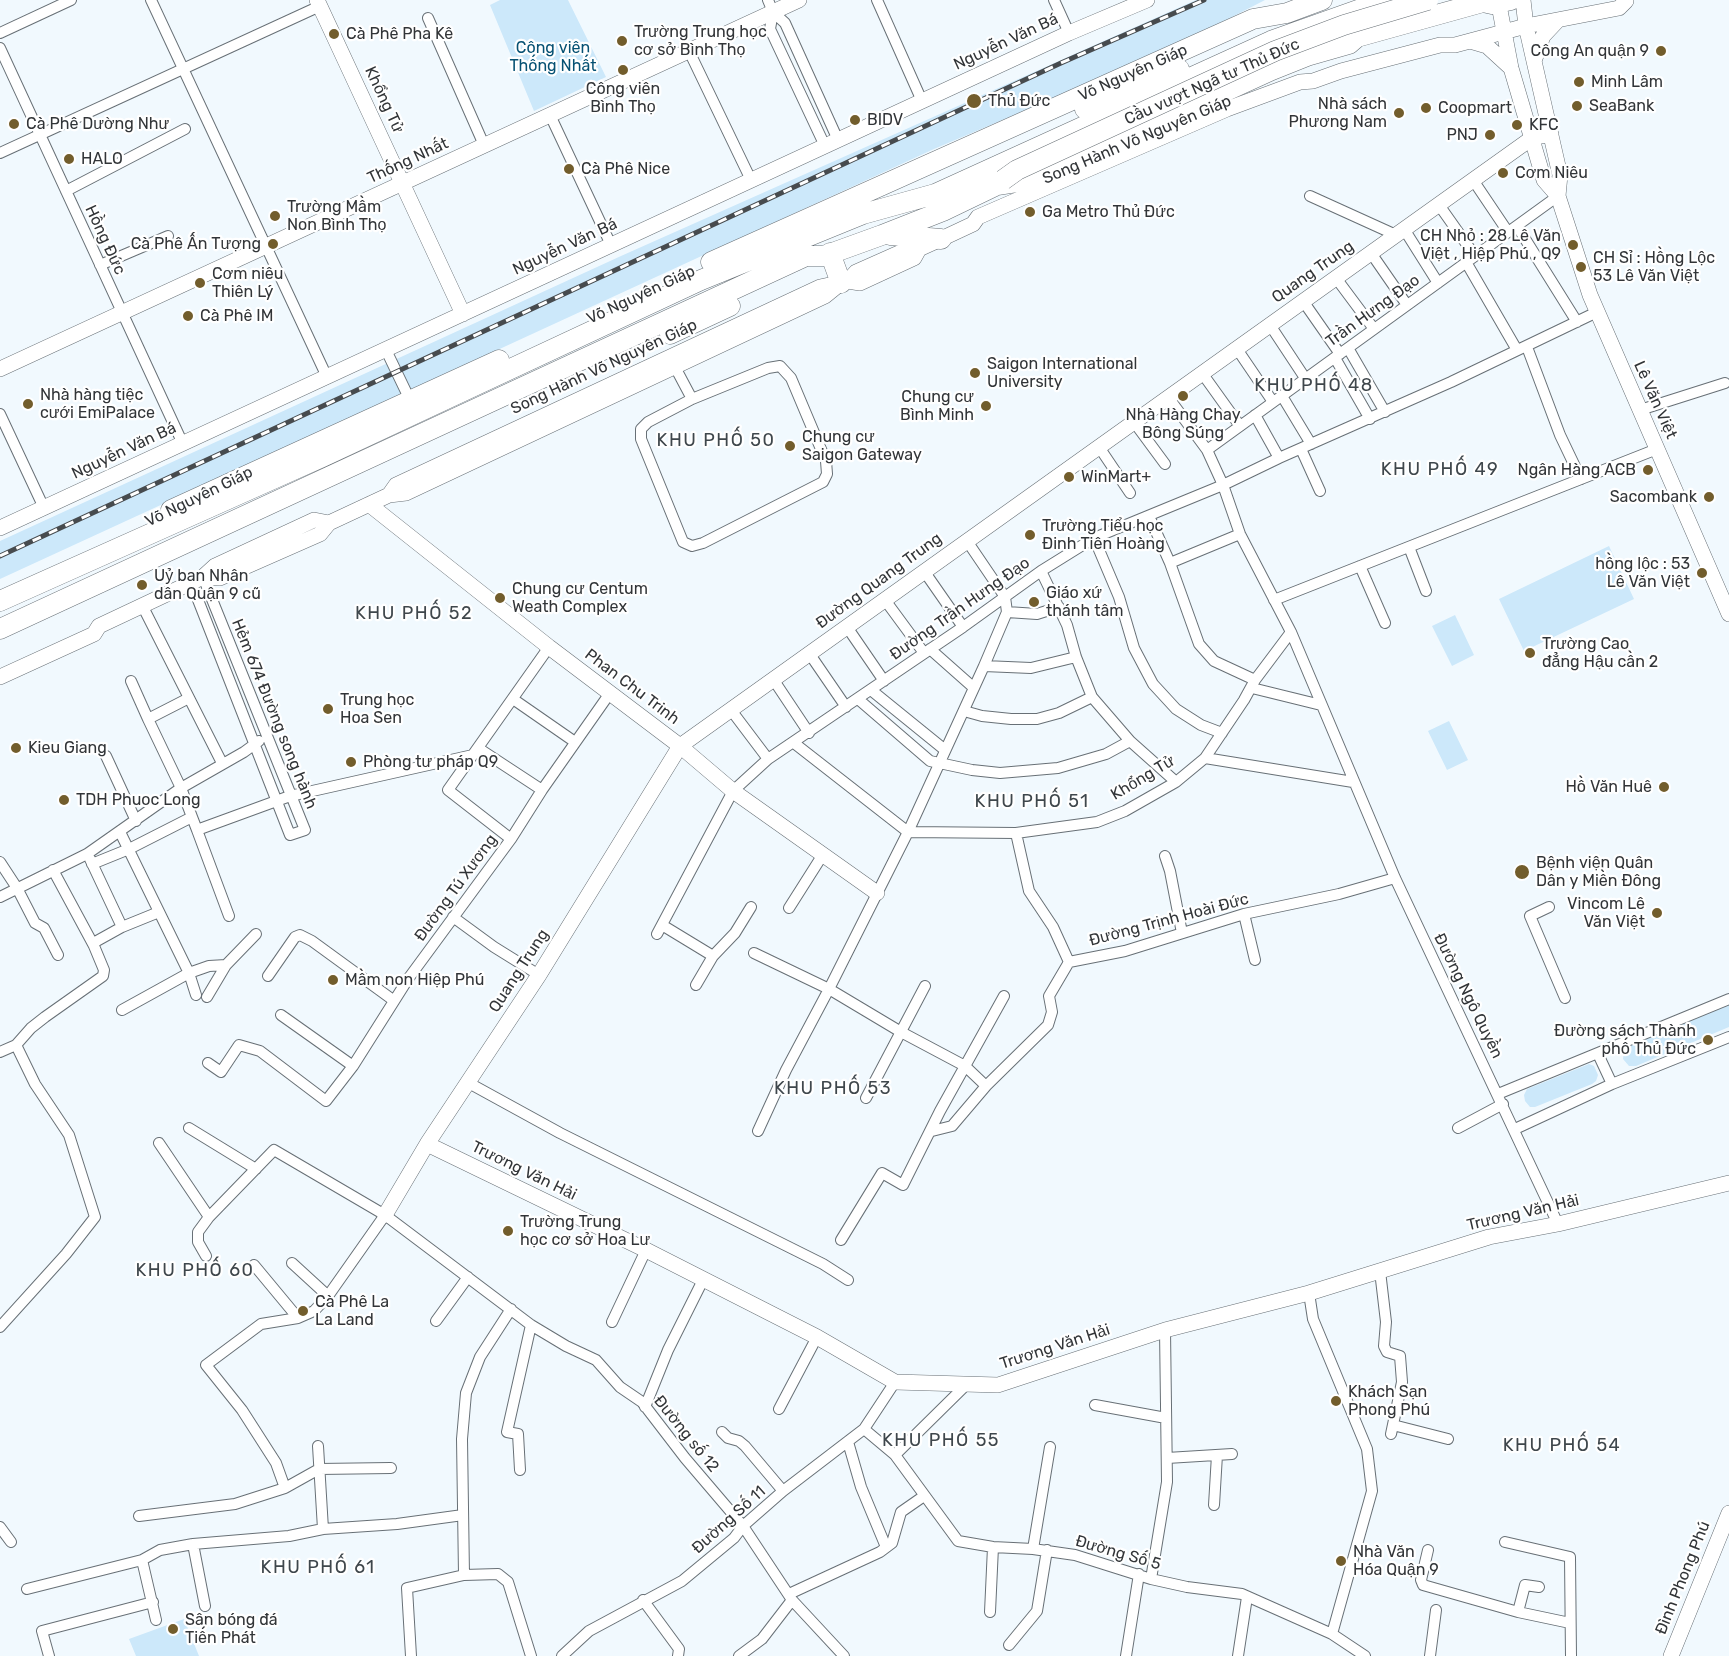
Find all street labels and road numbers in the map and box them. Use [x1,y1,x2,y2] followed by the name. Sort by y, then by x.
[951,9,1061,75] street label: Nguyễn Văn Bá
[1121,35,1303,129] street label: Cầu vượt Ngã tư Thủ Đức
[1076,40,1190,106] street label: Võ Nguyên Giáp
[360,64,408,136] street label: Khổng Tử
[1040,91,1234,189] street label: Song Hành Võ Nguyên Giáp
[365,134,451,188] street label: Thống Nhất
[81,202,129,278] street label: Hồng Đức
[510,214,620,280] street label: Nguyễn Văn Bá
[1268,237,1358,307] street label: Quang Trung
[584,262,698,328] street label: Võ Nguyên Giáp
[1322,271,1424,351] street label: Trần Hưng Đạo
[508,315,700,419] street label: Song Hành Võ Nguyên Giáp
[1629,358,1681,442] street label: Lê Văn Việt
[69,418,179,484] street label: Nguyễn Văn Bá
[142,463,256,531] street label: Võ Nguyên Giáp
[812,529,946,633] street label: Đường Quang Trung
[886,553,1034,665] street label: Đường Trần Hưng Đạo
[227,616,321,812] street label: Hẻm 674 Đường song hành
[581,645,683,729] street label: Phan Chu Trinh
[1107,751,1179,805] street label: Khổng Tử
[411,831,501,945] street label: Đường Tú Xương
[1087,889,1251,951] street label: Đường Trịnh Hoài Đức
[485,926,553,1016] street label: Quang Trung
[1429,930,1507,1062] street label: Đường Ngô Quyền
[468,1137,580,1205] street label: Trương Văn Hải
[1465,1191,1581,1235] street label: Trương Văn Hải
[998,1320,1112,1374] street label: Trương Văn Hải
[649,1392,723,1476] street label: Đường số 12
[688,1482,770,1558] street label: Đường Số 11
[1652,1519,1714,1637] street label: Đình Phong Phú
[1073,1532,1163,1574] street label: Đường Số 5

